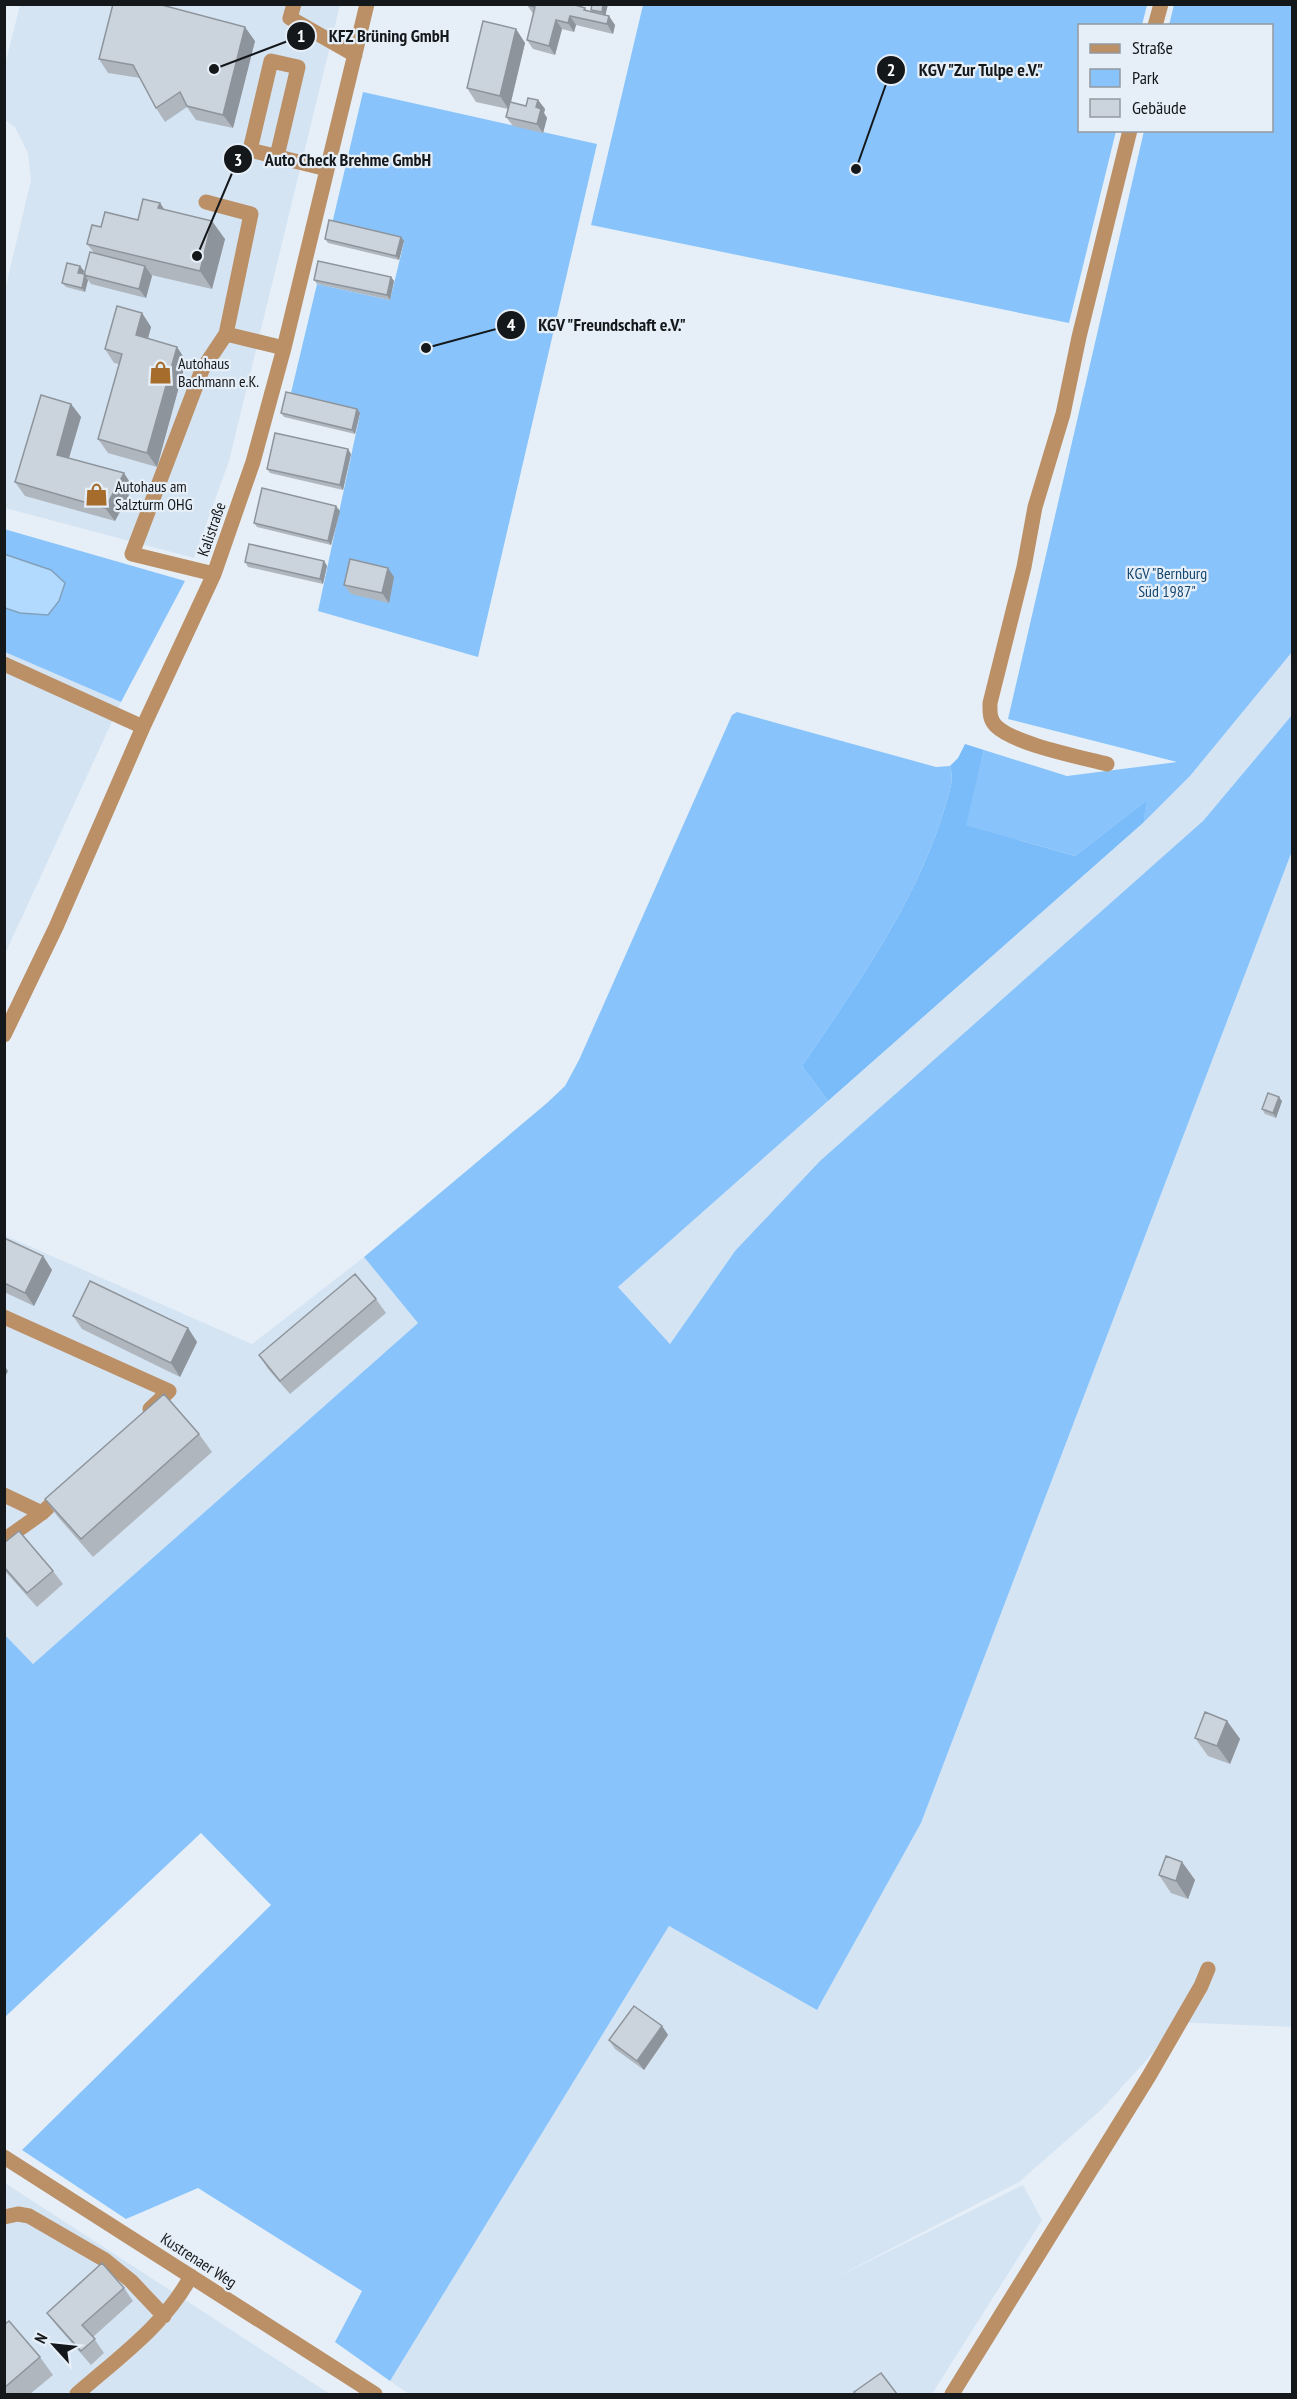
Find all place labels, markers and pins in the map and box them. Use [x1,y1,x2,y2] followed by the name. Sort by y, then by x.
[286,18,461,54] callout: KFZ Brüning GmbH
[876,52,1057,88] callout: KGV "Zur Tulpe e.V."
[223,141,444,177] callout: Auto Check Brehme GmbH
[496,307,699,343] callout: KGV "Freundschaft e.V."
[178,353,259,391] place label: Autohaus Bachmann e.K.
[147,359,173,385] shop icon: Autohaus Bachmann e.K.
[115,476,193,514] place label: Autohaus am Salzturm OHG
[84,482,110,508] shop icon: Autohaus am Salzturm OHG

